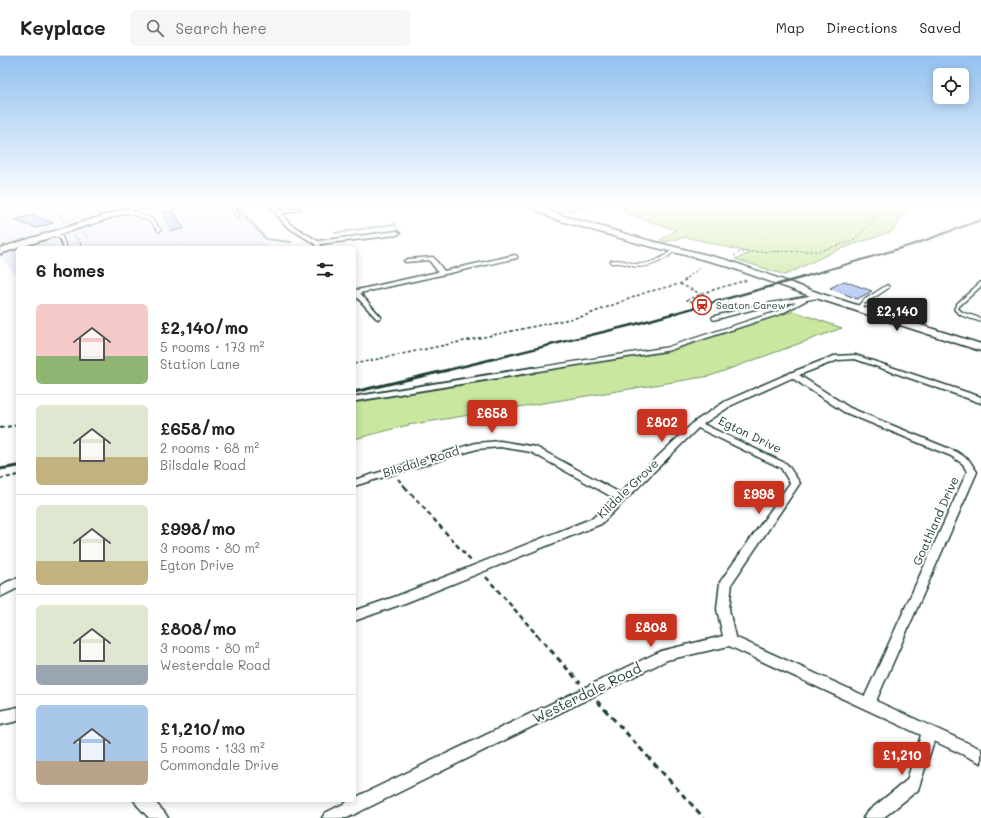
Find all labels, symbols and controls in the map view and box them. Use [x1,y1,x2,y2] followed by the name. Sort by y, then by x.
[130,10,410,46] search box
[20,15,106,40] text: Keyplace
[144,17,166,39] icon: search
[176,18,267,38] text: Search here
[776,18,804,37] text: Map
[826,18,897,37] text: Directions
[919,18,961,37] text: Saved
[933,68,969,104] map controls
[933,68,969,104] button: locate
[36,259,105,281] text: 6 homes
[314,259,336,281] icon: filters
[691,294,713,316] station icon: Seaton Carew
[716,298,786,312] place label: Seaton Carew
[864,298,930,332] pin: £2,140
[876,302,918,319] text: £2,140
[160,316,248,338] text: £2,140/mo
[68,320,116,368] icon: home
[160,338,264,355] text: 5 rooms · 173 m²
[160,355,240,372] text: Station Lane
[468,400,516,434] pin: £658
[476,404,508,421] text: £658
[638,409,686,443] pin: £802
[716,412,785,456] street label: Egton Drive
[646,413,678,430] text: £802
[160,417,235,439] text: £658/mo
[68,421,116,469] icon: home
[160,439,259,456] text: 2 rooms · 68 m²
[380,442,461,480] street label: Bilsdale Road
[593,455,661,522] street label: Kildale Grove
[160,456,246,473] text: Bilsdale Road
[908,474,962,568] street label: Goathland Drive
[735,481,783,515] pin: £998
[743,485,775,502] text: £998
[160,517,235,539] text: £998/mo
[68,521,116,569] icon: home
[160,539,260,556] text: 3 rooms · 80 m²
[160,556,234,573] text: Egton Drive
[627,614,675,648] pin: £808
[160,617,236,639] text: £808/mo
[635,618,667,635] text: £808
[68,621,116,669] icon: home
[160,639,260,656] text: 3 rooms · 80 m²
[160,656,270,673] text: Westerdale Road
[529,658,644,727] street label: Westerdale Road
[160,717,245,739] text: £1,210/mo
[68,721,116,769] icon: home
[160,739,265,756] text: 5 rooms · 133 m²
[869,742,935,776] pin: £1,210
[882,746,922,763] text: £1,210
[160,756,279,773] text: Commondale Drive

